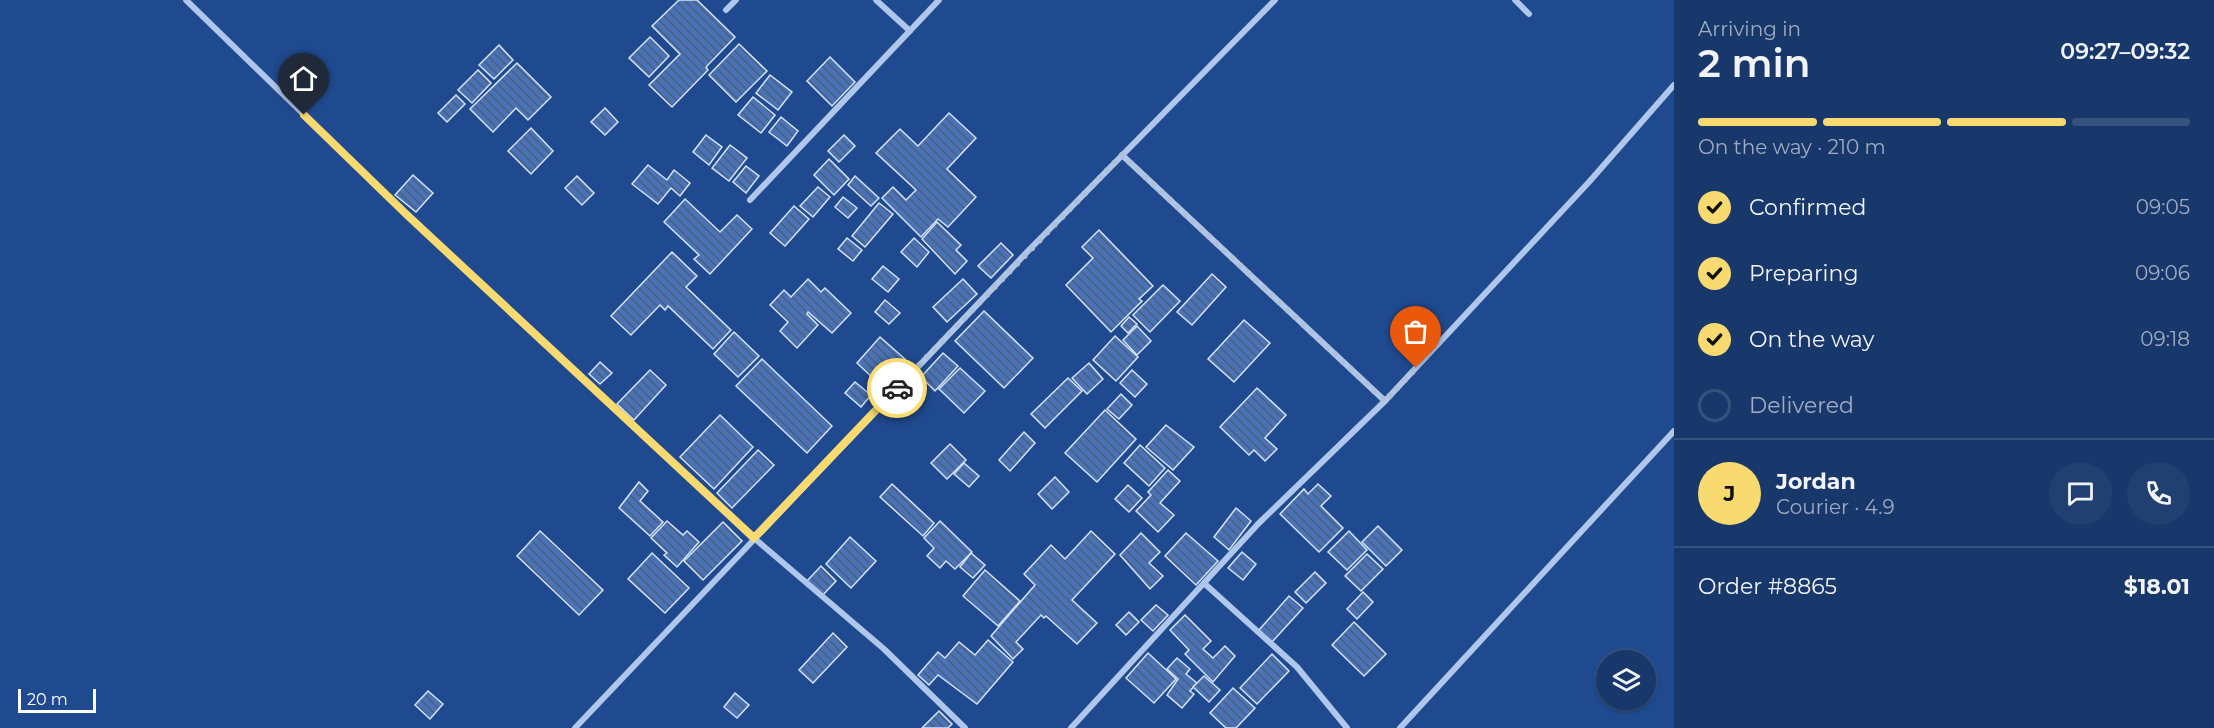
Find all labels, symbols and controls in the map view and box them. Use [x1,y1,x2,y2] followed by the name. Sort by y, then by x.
[1698,17,1801,41] text: Arriving in
[2060,38,2190,65] text: 09:27–09:32
[1698,39,1811,87] text: 2 min
[278,53,329,115] pin
[287,62,320,95] icon: home
[1698,135,1886,159] text: On the way · 210 m
[1698,191,1731,224] icon: check
[1749,194,1866,221] text: Confirmed
[2136,195,2190,219] text: 09:05
[1698,257,1731,290] icon: check
[1749,260,1858,287] text: Preparing
[2135,261,2190,285] text: 09:06
[1390,306,1441,368] pin
[1399,315,1432,348] icon: bag
[1698,323,1731,356] icon: check
[1749,326,1874,353] text: On the way
[2140,327,2190,351] text: 09:18
[867,358,927,418] courier
[881,372,914,405] icon: car
[1749,392,1854,419] text: Delivered
[2049,462,2112,525] button: chat
[2127,462,2190,525] button: phone
[1776,468,1856,495] text: Jordan
[1724,480,1735,507] text: J
[1776,495,1895,519] text: Courier · 4.9
[1698,573,1837,600] text: Order #8865
[2124,573,2190,600] text: $18.01
[1596,650,1656,710] map controls
[1596,650,1656,710] button: layers
[18,686,96,714] scale bar
[27,690,68,709] text: 20 m

